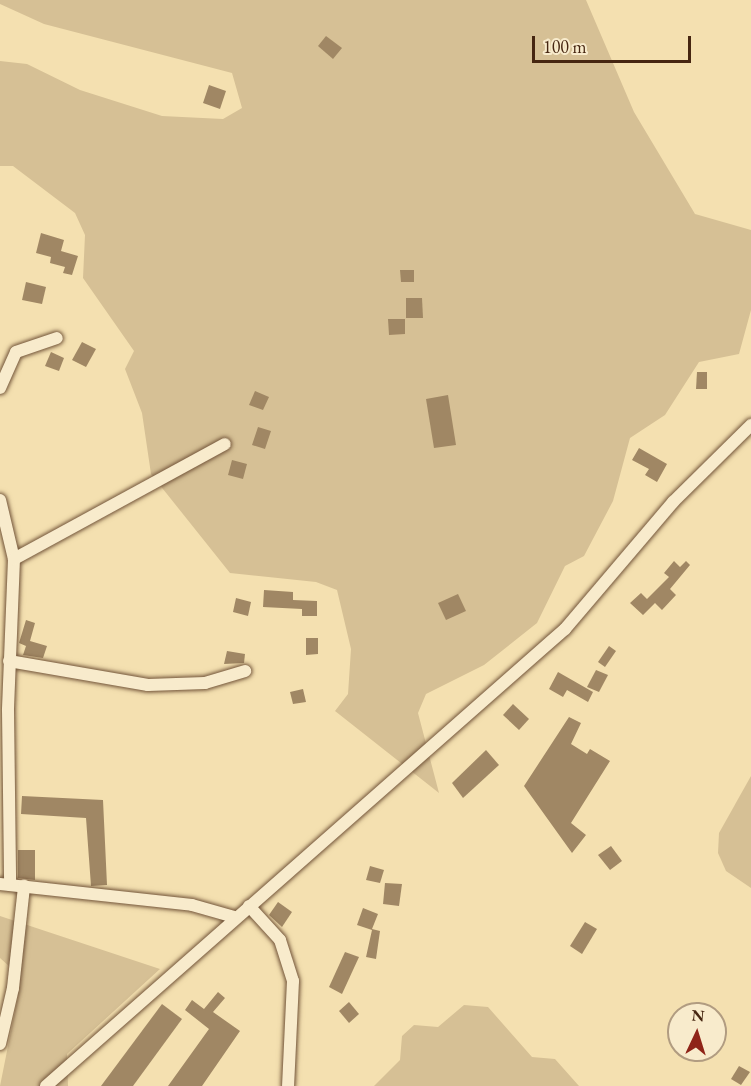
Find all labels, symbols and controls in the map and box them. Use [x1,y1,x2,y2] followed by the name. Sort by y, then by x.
[535,24,694,62] scale bar
[543,35,587,58] text: 100 m
[667,1002,727,1062] north arrow
[691,1005,705,1026] text: N

